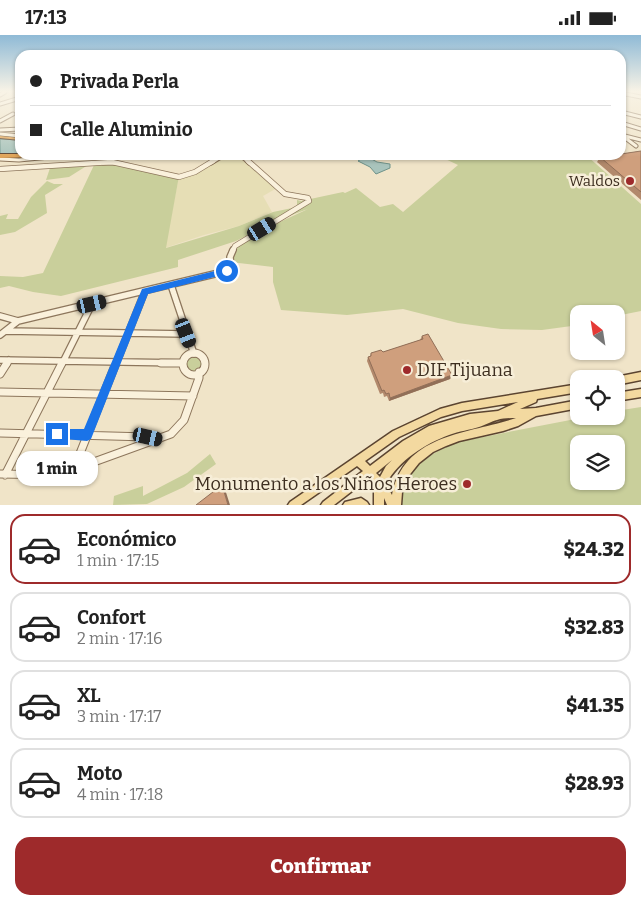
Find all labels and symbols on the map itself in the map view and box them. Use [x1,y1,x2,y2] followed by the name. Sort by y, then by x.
[569,172,620,190] place label: Waldos
[624,175,636,187] marker: Waldos
[245,215,278,243] car
[216,260,238,282] route start
[75,293,108,315] car
[570,305,625,360] north arrow
[173,316,198,350] car
[417,359,513,381] place label: DIF Tijuana
[401,364,413,376] marker: DIF Tijuana
[46,423,68,445] route end
[131,426,164,448] car
[16,451,98,487] callout: 1 min
[195,473,457,495] place label: Monumento a los Niños Heroes
[461,478,473,490] marker: Monumento a los Niños Heroes

